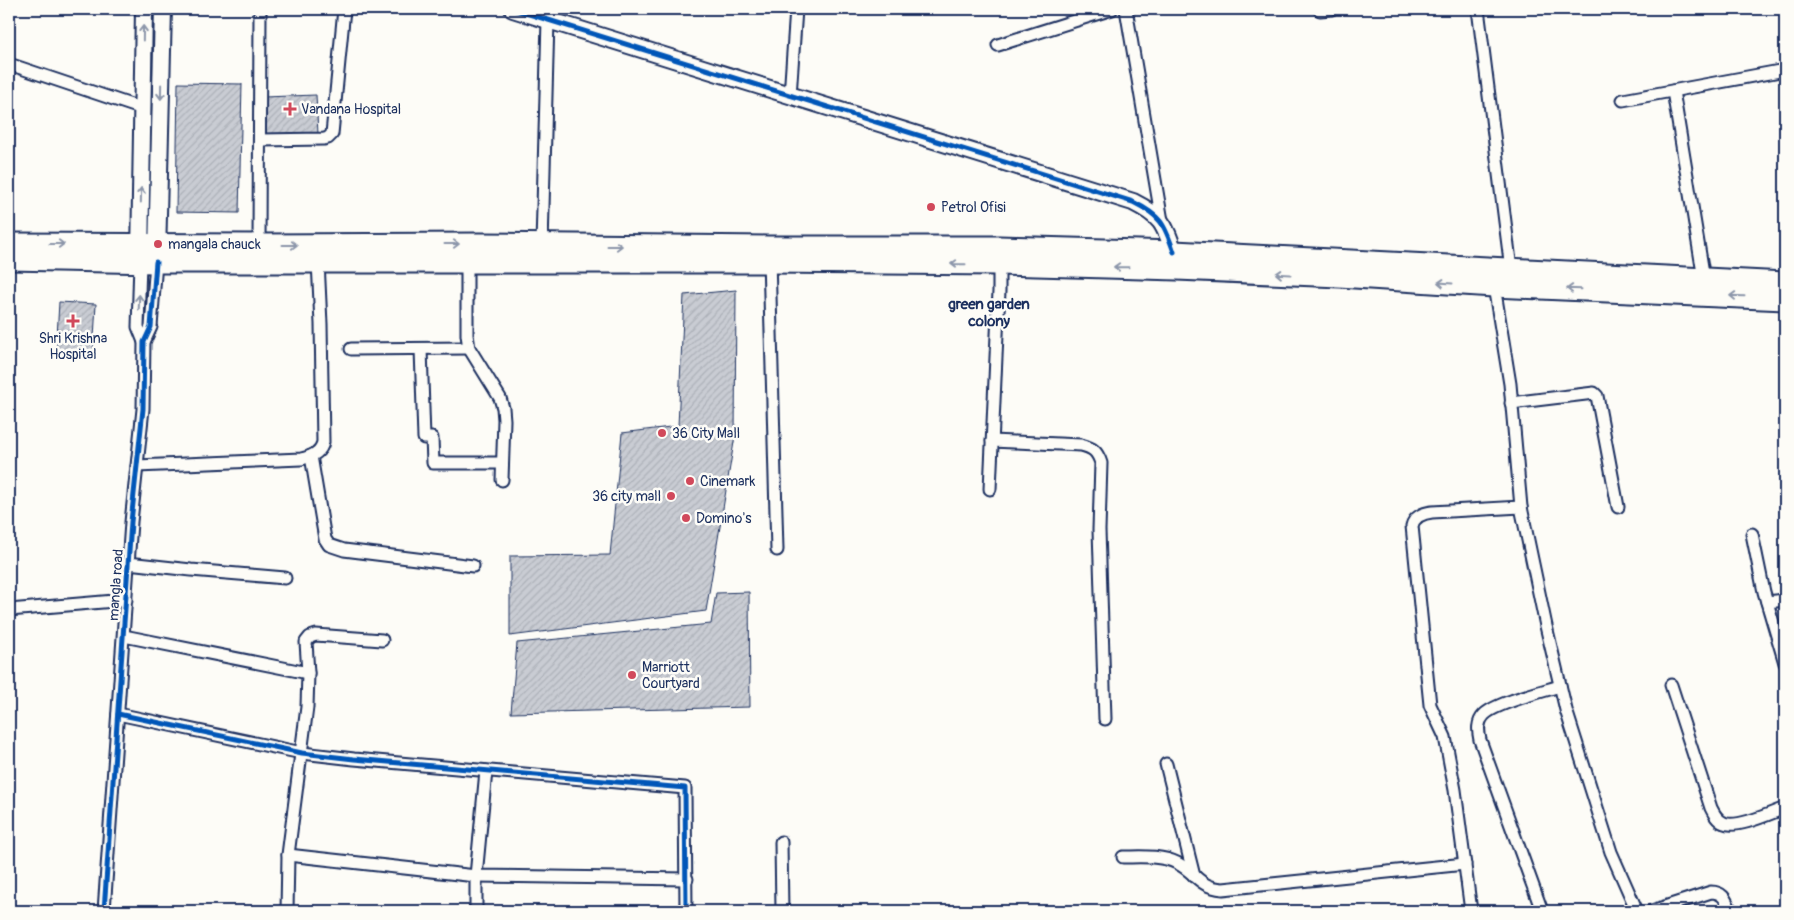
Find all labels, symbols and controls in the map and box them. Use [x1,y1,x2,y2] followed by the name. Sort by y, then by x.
[138,25,148,42] one-way arrow
[156,84,166,100] one-way arrow
[301,101,401,118] place label: Vandana Hospital
[283,102,297,116] marker: Vandana Hospital
[136,188,146,204] one-way arrow
[941,199,1006,216] place label: Petrol Ofisi
[925,201,937,213] marker: Petrol Ofisi
[168,236,261,253] place label: mangala chauck
[152,238,164,250] marker: mangala chauck
[49,239,65,249] one-way arrow
[444,239,460,249] one-way arrow
[282,240,298,250] one-way arrow
[606,241,623,251] one-way arrow
[950,259,966,269] one-way arrow
[1113,263,1129,272] one-way arrow
[1275,269,1291,278] one-way arrow
[1438,278,1454,287] one-way arrow
[1566,285,1582,294] one-way arrow
[1729,291,1745,301] one-way arrow
[134,295,144,311] one-way arrow
[948,295,1030,331] district label: green garden colony
[66,314,80,328] marker: Shri Krishna Hospital
[39,330,107,363] place label: Shri Krishna Hospital
[672,425,740,442] place label: 36 City Mall
[656,427,668,439] marker: 36 City Mall
[700,473,756,490] place label: Cinemark
[684,475,696,487] marker: Cinemark
[592,488,661,505] place label: 36 city mall
[665,490,677,502] marker: 36 city mall
[696,510,752,527] place label: Domino's
[680,512,692,524] marker: Domino's
[105,548,127,621] street label: mangla road
[642,659,700,692] place label: Marriott Courtyard
[626,669,638,681] marker: Marriott Courtyard

